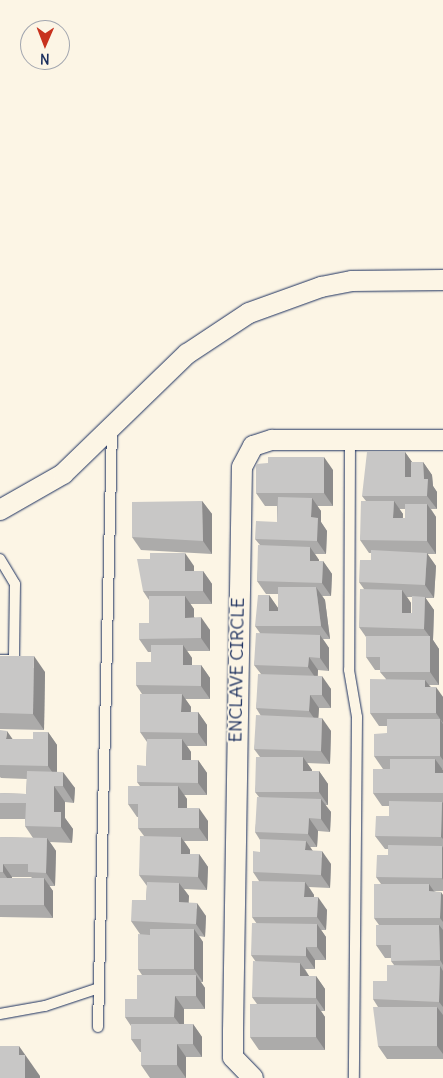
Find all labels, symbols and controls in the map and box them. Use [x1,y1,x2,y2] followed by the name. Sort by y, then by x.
[20,20,70,70] north arrow
[40,50,50,68] text: N
[225,597,249,743] street label: ENCLAVE CIRCLE

